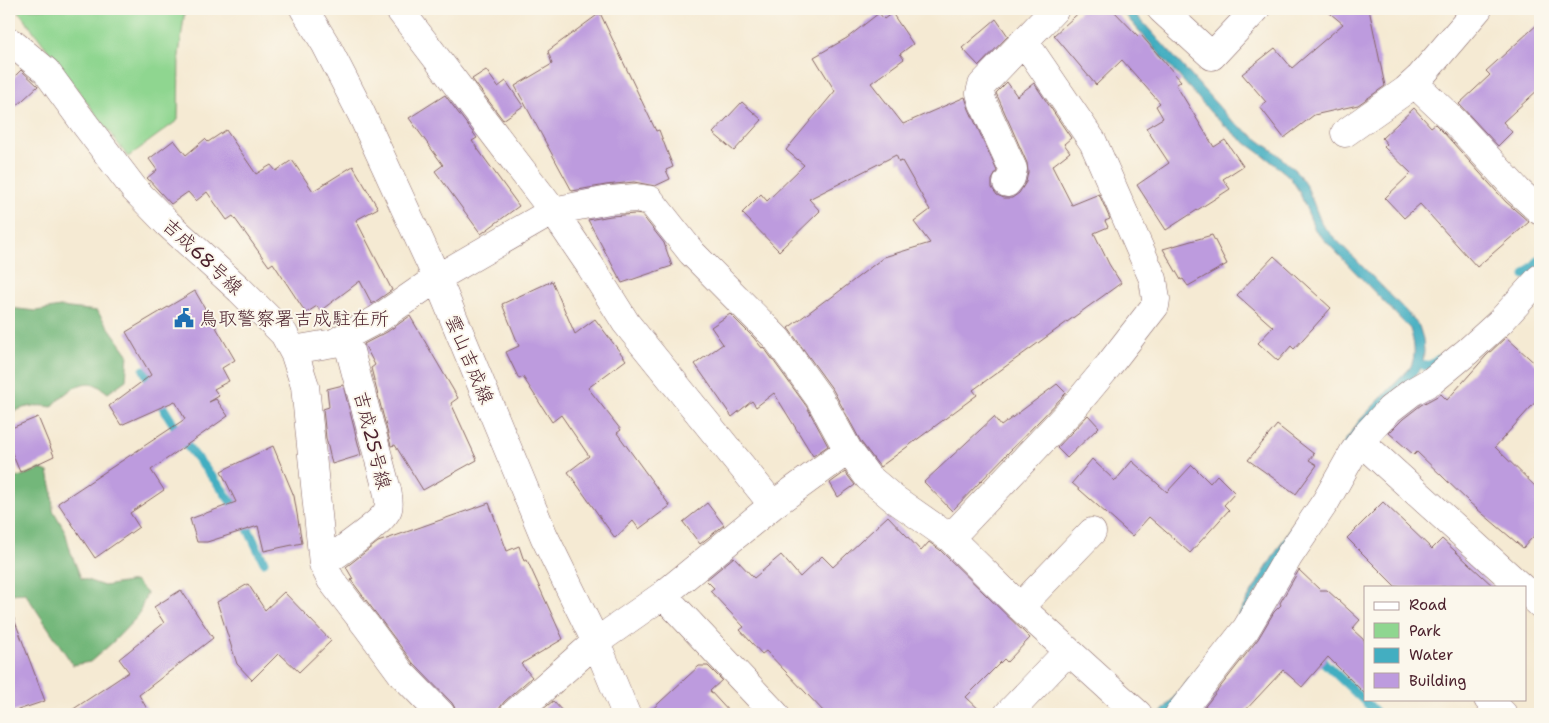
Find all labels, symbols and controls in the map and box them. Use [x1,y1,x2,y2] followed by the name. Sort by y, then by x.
[157,213,248,300] street label: 吉成68号線
[199,306,389,331] place label: 鳥取警察署吉成駐在所
[173,307,195,329] public building icon: 鳥取警察署吉成駐在所
[439,311,500,408] street label: 雲山吉成線
[348,388,397,492] street label: 吉成25号線
[1364,586,1526,700] legend
[1409,595,1447,615] text: Road
[1409,621,1441,641] text: Park
[1409,645,1453,665] text: Water
[1409,671,1466,691] text: Building

